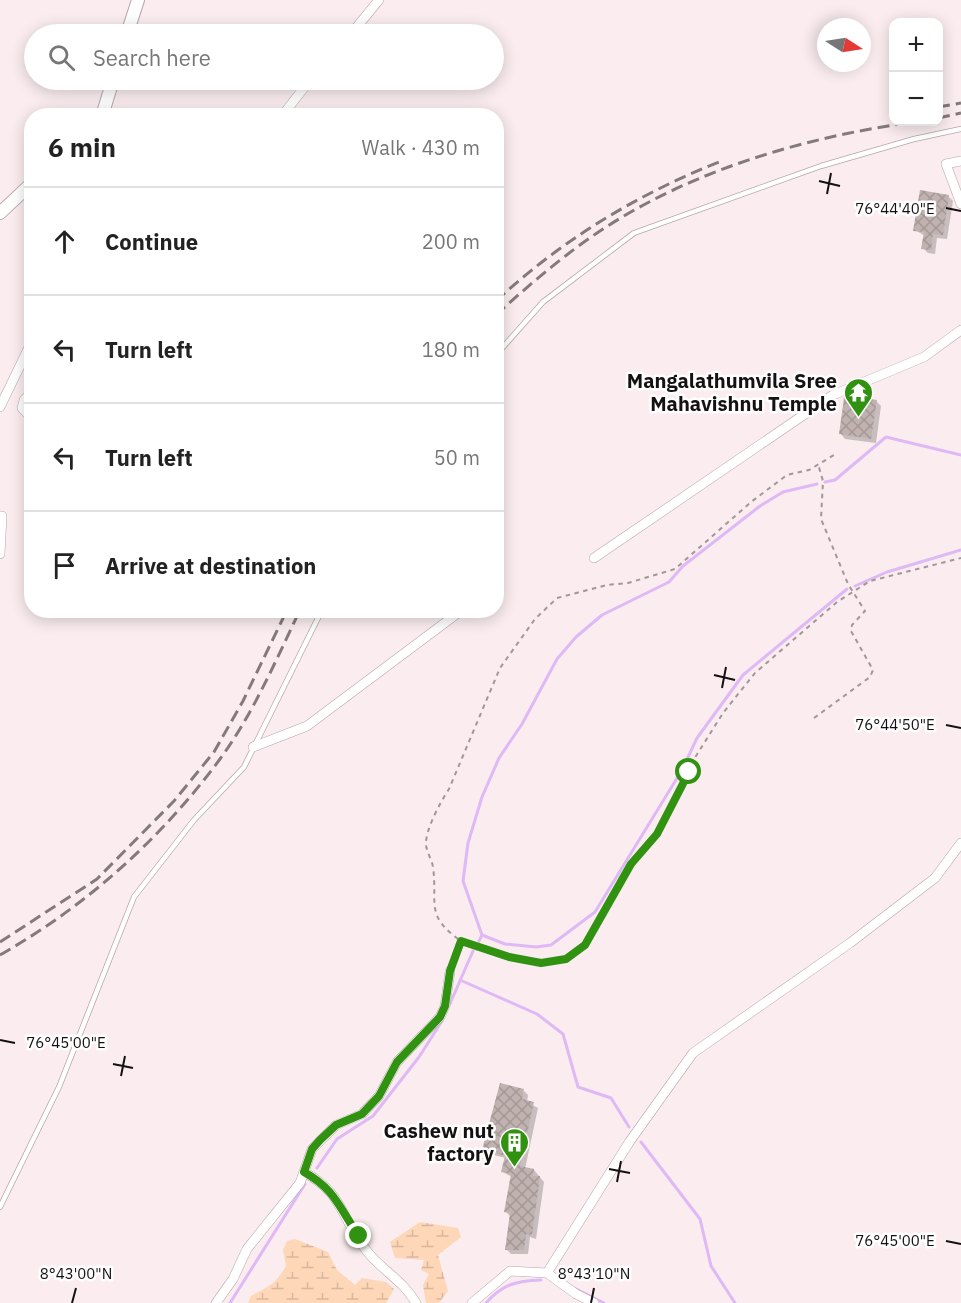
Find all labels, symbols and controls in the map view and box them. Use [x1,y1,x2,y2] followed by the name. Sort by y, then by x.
[817,18,871,72] north arrow
[889,18,943,126] map controls
[889,18,943,72] button: +
[24,24,504,90] search box
[45,41,78,74] icon: search
[93,43,211,72] text: Search here
[889,72,943,126] button: −
[48,130,116,164] text: 6 min
[362,134,480,161] text: Walk · 430 m
[855,199,935,218] text: 76°44'40"E
[48,225,81,258] icon: ahead
[105,227,198,256] text: Continue
[422,228,480,255] text: 200 m
[48,333,81,366] icon: left
[105,335,193,364] text: Turn left
[422,336,480,363] text: 180 m
[627,367,837,417] place label: Mangalathumvila Sree Mahavishnu Temple
[842,376,874,418] temple icon: Mangalathumvila Sree Mahavishnu Temple
[48,441,81,474] icon: left
[105,443,193,472] text: Turn left
[434,444,480,471] text: 50 m
[48,549,81,582] icon: arrive
[105,551,316,580] text: Arrive at destination
[855,715,935,734] text: 76°44'50"E
[675,758,701,784] route start
[26,1033,106,1052] text: 76°45'00"E
[383,1117,494,1167] place label: Cashew nut factory
[499,1126,531,1168] building icon: Cashew nut factory
[345,1222,371,1248] route end
[855,1231,935,1250] text: 76°45'00"E
[40,1264,112,1283] text: 8°43'00"N
[558,1264,630,1283] text: 8°43'10"N

